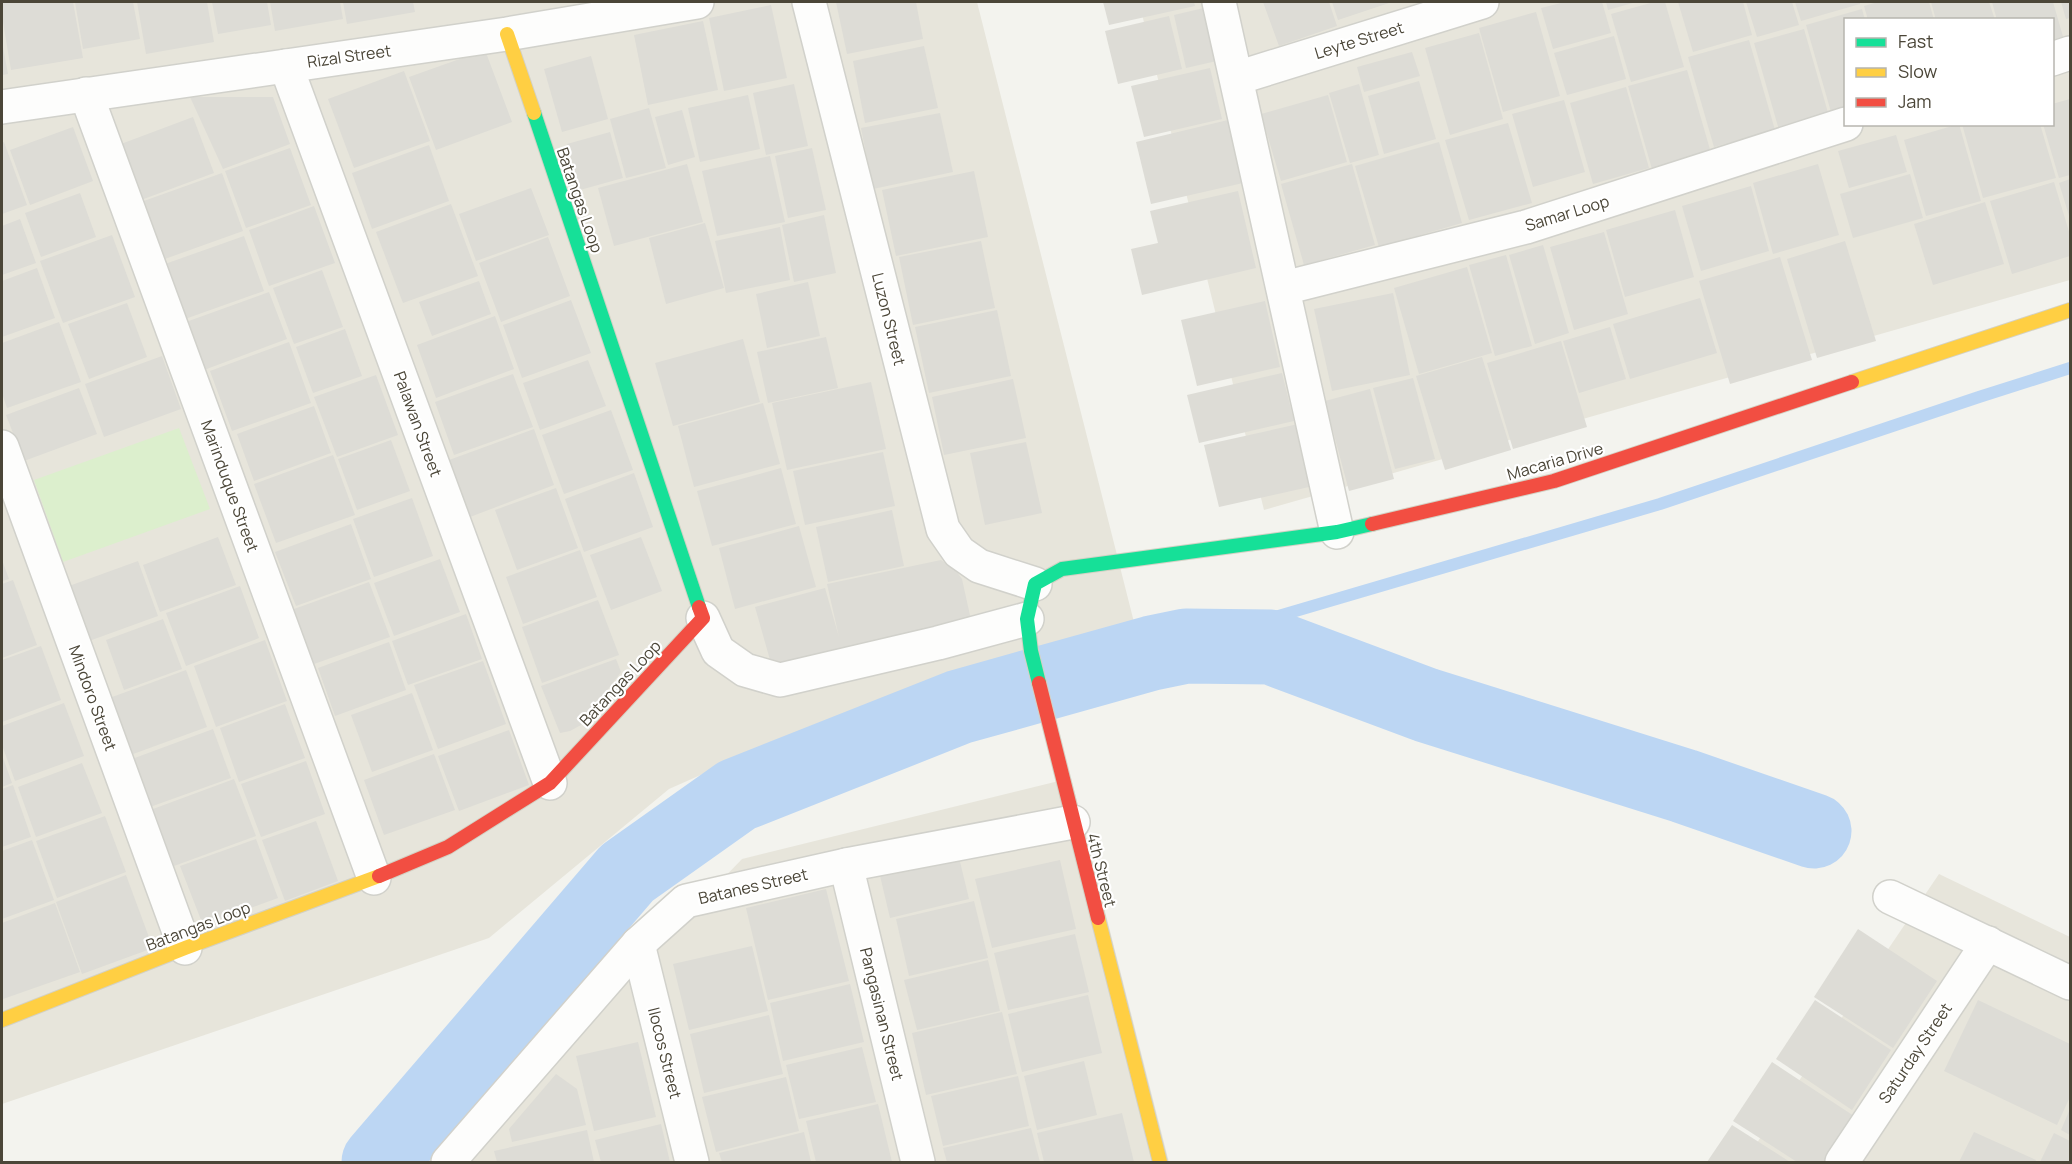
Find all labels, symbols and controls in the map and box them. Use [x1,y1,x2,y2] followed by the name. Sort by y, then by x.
[1312,16,1406,64] street label: Leyte Street
[1844,18,2054,126] legend
[1898,29,1933,53] text: Fast
[306,39,392,73] street label: Rizal Street
[1898,59,1938,83] text: Slow
[1898,89,1932,113] text: Jam
[552,144,608,256] street label: Batangas Loop
[1522,190,1612,236] street label: Samar Loop
[867,270,911,368] street label: Luzon Street
[389,368,447,480] street label: Palawan Street
[196,417,264,555] street label: Marinduque Street
[1504,437,1606,485] street label: Macaria Drive
[574,635,666,731] street label: Batangas Loop
[64,642,122,754] street label: Mindoro Street
[1082,831,1122,909] street label: 4th Street
[696,863,810,909] street label: Batanes Street
[143,896,253,956] street label: Batangas Loop
[855,945,909,1083] street label: Pangasinan Street
[1873,998,1957,1108] street label: Saturday Street
[643,1005,687,1101] street label: Ilocos Street

